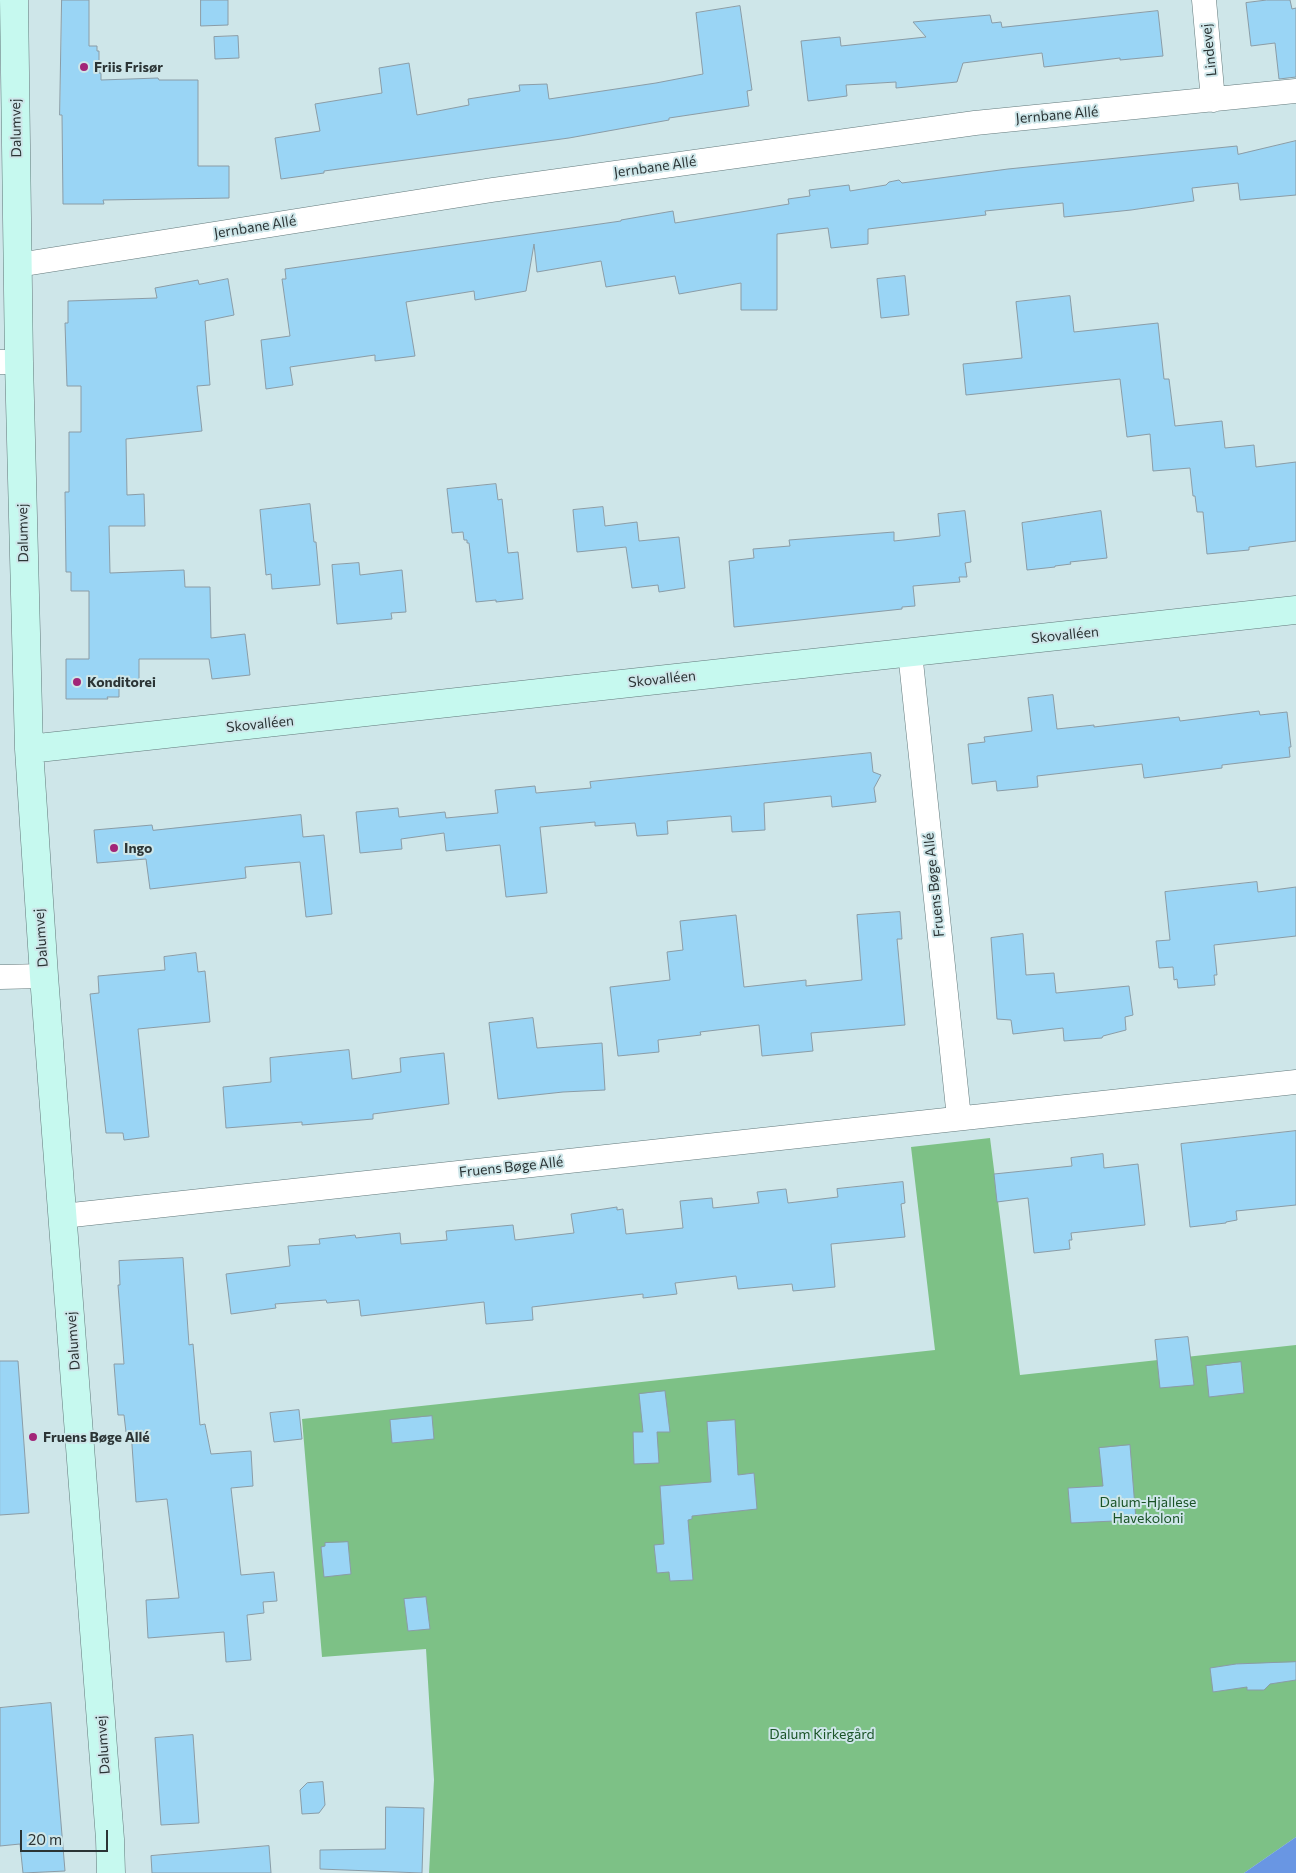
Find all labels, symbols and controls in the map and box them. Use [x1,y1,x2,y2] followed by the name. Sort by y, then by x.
[1198,23,1220,77] street label: Lindevej
[94,59,163,75] place label: Friis Frisør
[78,61,90,73] marker: Friis Frisør
[7,98,25,158] street label: Dalumvej
[1015,103,1099,127] street label: Jernbane Allé
[613,153,697,181] street label: Jernbane Allé
[213,212,297,242] street label: Jernbane Allé
[14,503,32,563] street label: Dalumvej
[1030,623,1100,647] street label: Skovalléen
[627,667,697,691] street label: Skovalléen
[87,674,156,690] place label: Konditorei
[71,676,83,688] marker: Konditorei
[225,712,295,736] street label: Skovalléen
[920,832,948,938] street label: Fruens Bøge Allé
[124,840,152,856] place label: Ingo
[108,842,120,854] marker: Ingo
[31,908,51,968] street label: Dalumvej
[458,1153,564,1181] street label: Fruens Bøge Allé
[63,1311,83,1371] street label: Dalumvej
[43,1429,150,1445] place label: Fruens Bøge Allé
[27,1431,39,1443] marker: Fruens Bøge Allé
[1100,1494,1196,1526] park label: Dalum-Hjallese Havekoloni
[93,1715,113,1775] street label: Dalumvej
[769,1726,875,1742] park label: Dalum Kirkegård
[22,1820,110,1852] scale bar
[28,1830,62,1848] text: 20 m

